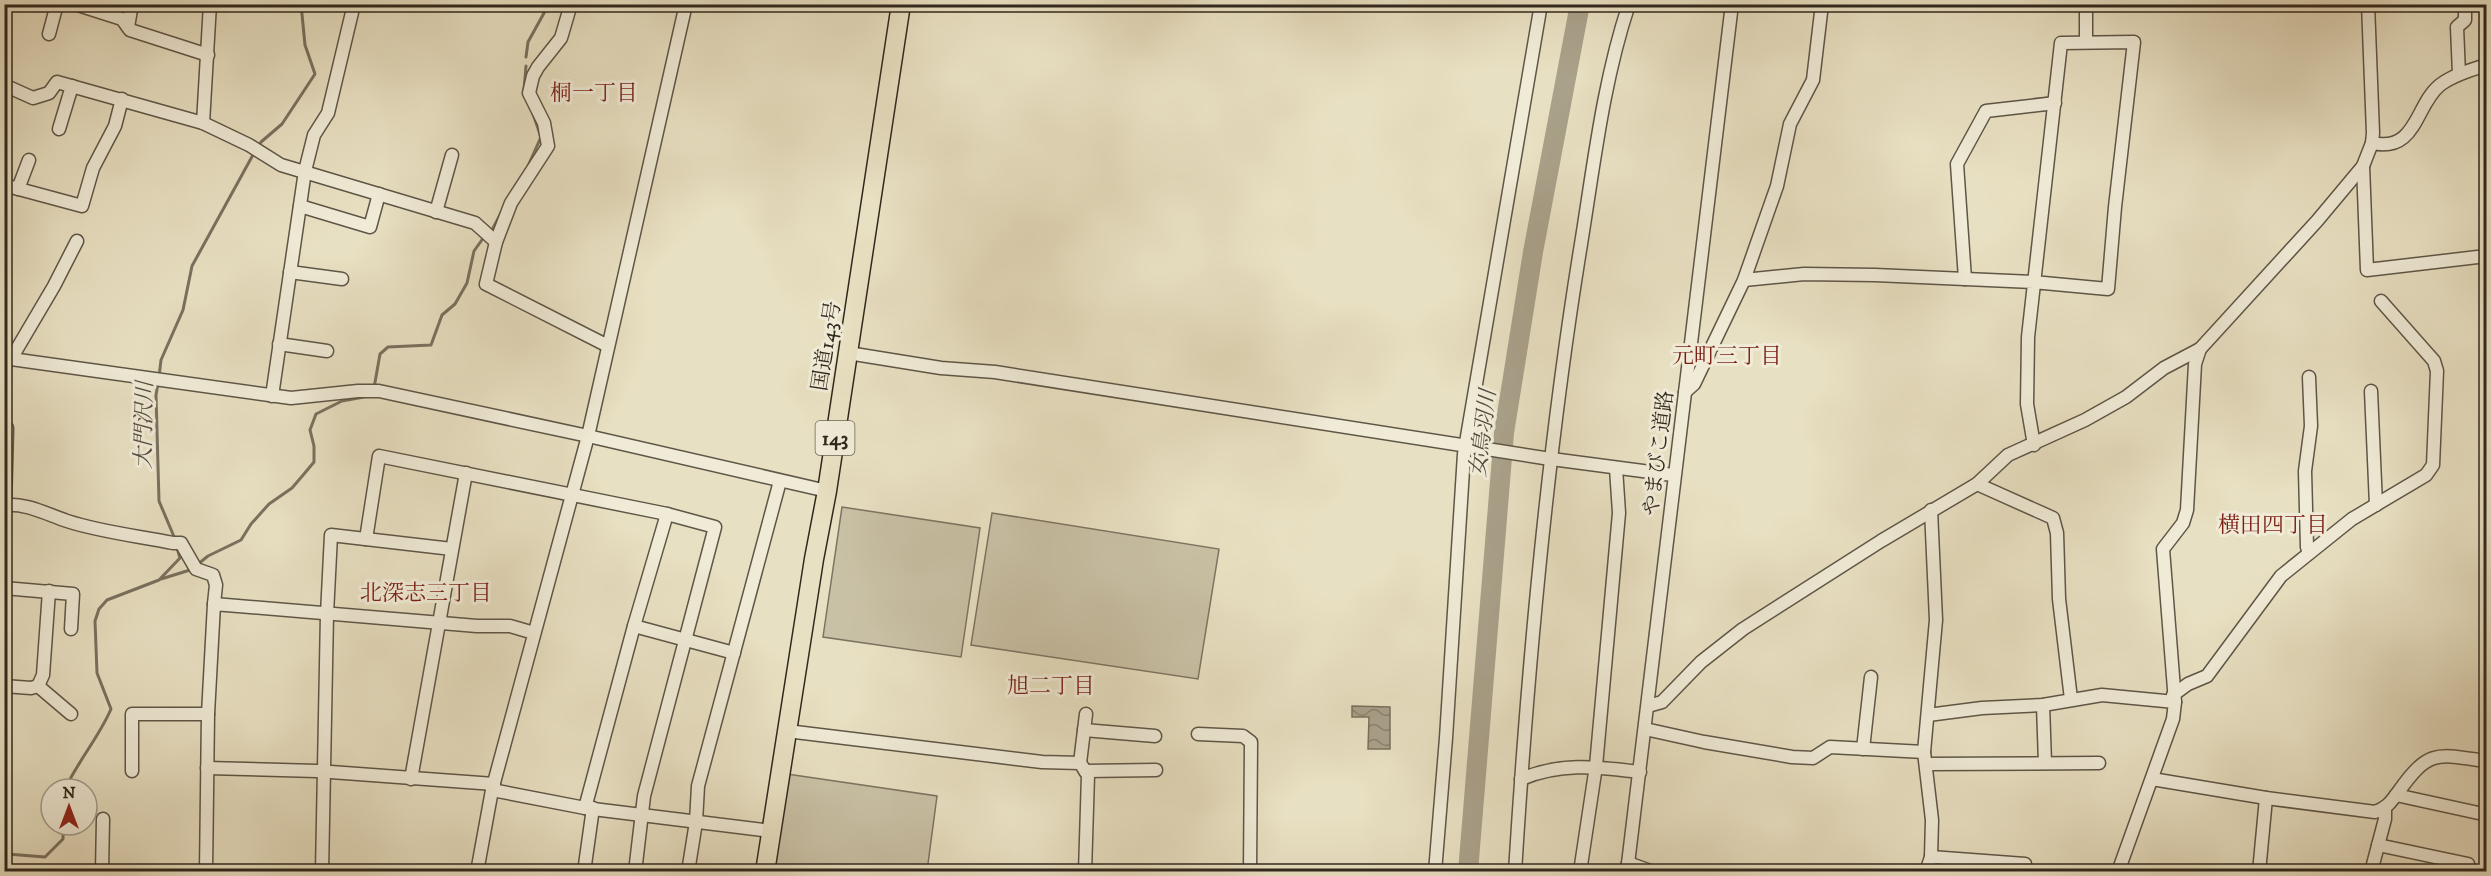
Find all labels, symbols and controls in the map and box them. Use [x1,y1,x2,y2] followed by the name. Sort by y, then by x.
[550,80,638,107] district label: 桐一丁目
[807,299,847,393] street label: 国道143号
[1672,343,1782,370] district label: 元町三丁目
[130,379,159,469] water label: 大門沢川
[1465,386,1502,479] water label: 女鳥羽川
[1638,389,1680,517] street label: やまびこ道路
[816,421,854,455] road number: 143
[2218,512,2328,539] district label: 横田四丁目
[360,580,492,607] district label: 北深志三丁目
[1007,673,1095,700] district label: 旭二丁目
[39,777,99,837] north arrow
[62,783,76,803] text: N

